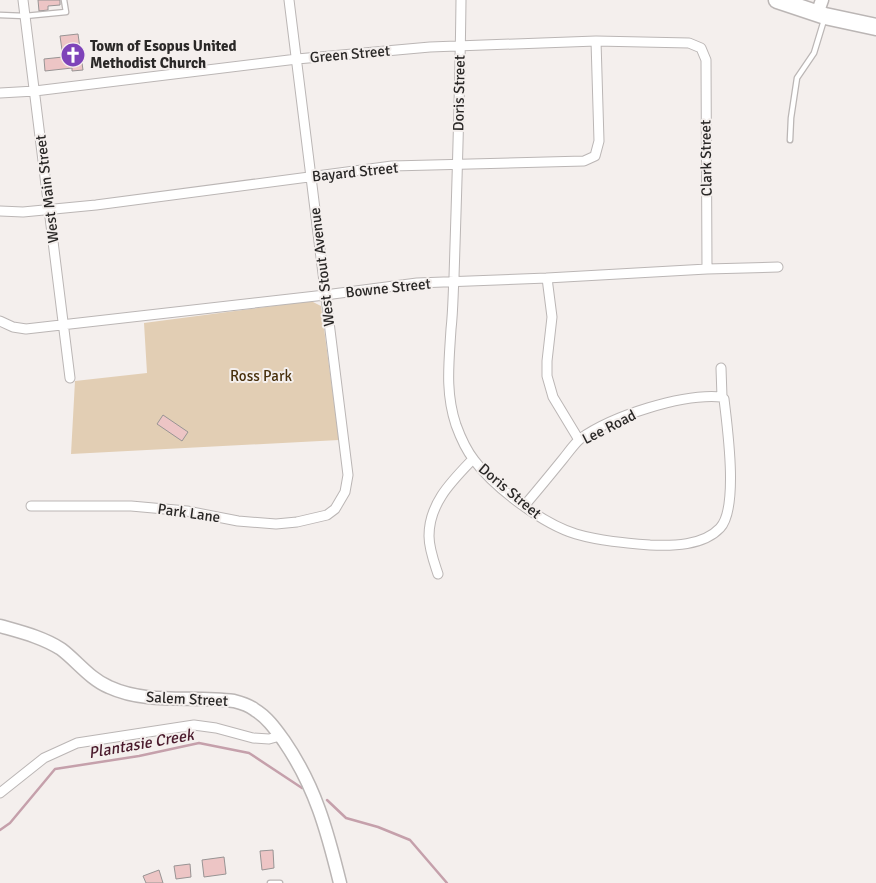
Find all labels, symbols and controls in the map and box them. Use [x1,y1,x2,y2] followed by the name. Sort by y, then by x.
[90,37,237,72] place label: Town of Esopus United Methodist Church
[60,42,86,68] church icon: Town of Esopus United Methodist Church
[309,42,391,66] street label: Green Street
[449,55,469,131] street label: Doris Street
[696,120,716,196] street label: Clark Street
[31,134,63,244] street label: West Main Street
[311,159,399,185] street label: Bayard Street
[306,206,338,328] street label: West Stout Avenue
[344,275,432,301] street label: Bowne Street
[230,367,292,385] park label: Ross Park
[579,406,639,448] street label: Lee Road
[475,460,545,522] street label: Doris Street
[156,500,222,526] street label: Park Lane
[146,688,228,710] street label: Salem Street
[87,725,197,763] water label: Plantasie Creek

